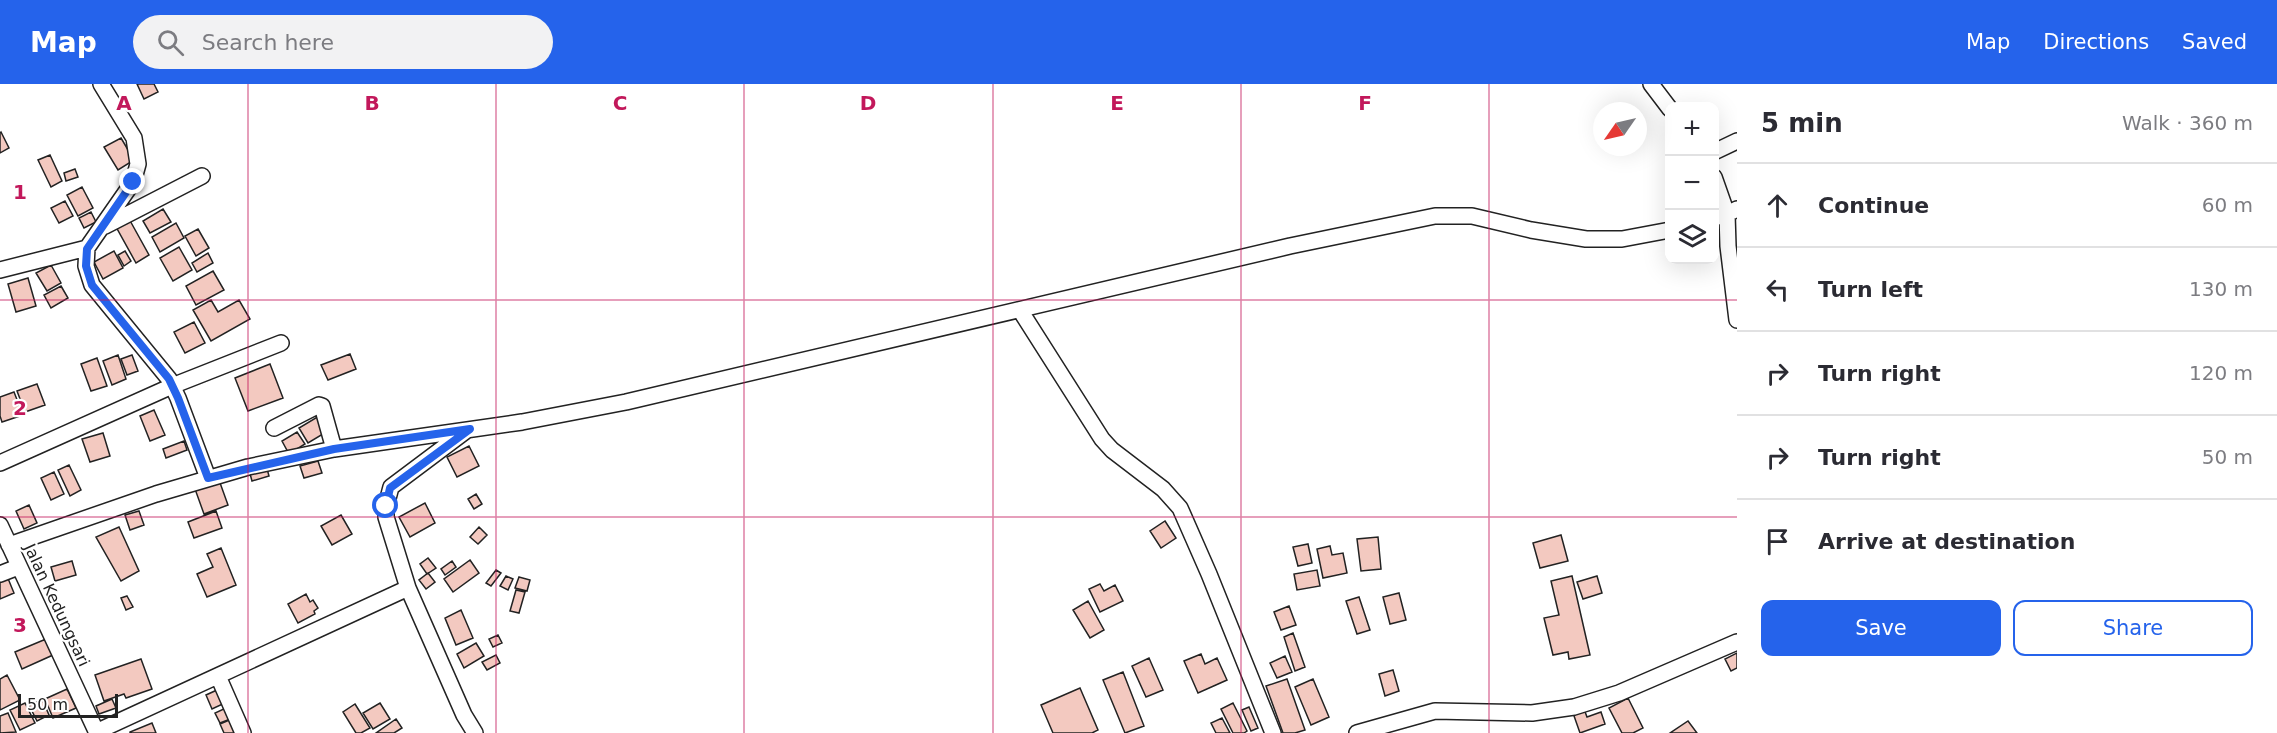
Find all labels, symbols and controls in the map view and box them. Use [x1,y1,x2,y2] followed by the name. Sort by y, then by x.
[133,15,553,69] search box
[30,26,97,59] text: Map
[154,26,187,59] icon: search
[202,30,334,55] text: Search here
[1966,30,2010,54] text: Map
[2043,30,2149,54] text: Directions
[2182,30,2247,54] text: Saved
[116,91,132,115] text: A
[364,91,380,115] text: B
[613,91,627,115] text: C
[860,91,876,115] text: D
[1110,91,1124,115] text: E
[1358,91,1372,115] text: F
[1593,102,1647,156] north arrow
[1665,102,1719,264] map controls
[1665,102,1719,156] button: +
[1761,108,1843,138] text: 5 min
[2122,111,2253,135] text: Walk · 360 m
[1665,156,1719,210] button: −
[119,168,145,194] route end
[13,180,27,204] text: 1
[1761,189,1794,222] icon: ahead
[1818,193,1929,218] text: Continue
[2202,193,2253,217] text: 60 m
[1665,210,1719,264] button: layers
[1761,273,1794,306] icon: left
[1818,277,1923,302] text: Turn left
[2189,277,2253,301] text: 130 m
[1761,357,1794,390] icon: right
[1818,361,1941,386] text: Turn right
[2189,361,2253,385] text: 120 m
[13,396,27,420] text: 2
[1761,441,1794,474] icon: right
[1818,445,1941,470] text: Turn right
[2202,445,2253,469] text: 50 m
[372,492,398,518] route start
[1761,525,1794,558] icon: arrive
[1818,529,2075,554] text: Arrive at destination
[20,540,94,669] street label: Jalan Kedungsari
[1761,600,2001,656] button: Save
[2013,600,2253,656] button: Share
[13,613,27,637] text: 3
[18,691,118,718] scale bar
[27,695,68,714] text: 50 m

